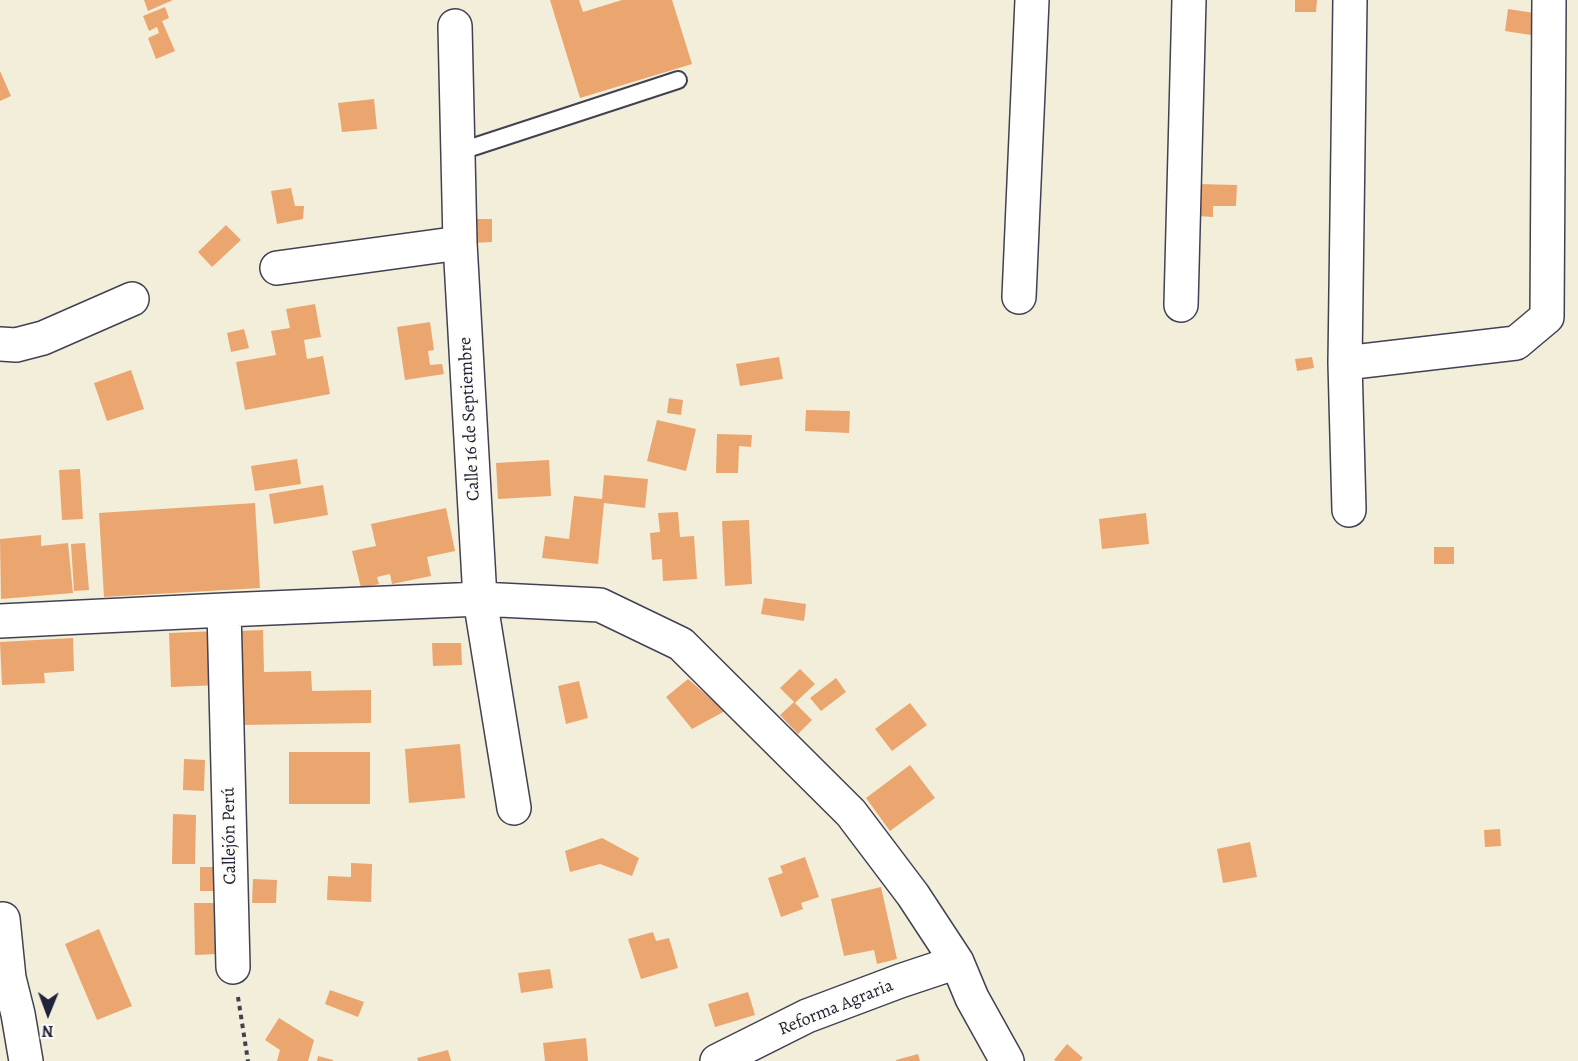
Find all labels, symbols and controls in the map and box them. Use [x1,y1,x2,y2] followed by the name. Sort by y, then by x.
[455,336,485,502] street label: Calle 16 de Septiembre
[218,787,242,885] street label: Callejón Perú
[775,975,897,1041] street label: Reforma Agraria
[18,983,78,1043] north arrow
[42,1020,54,1042] text: N

